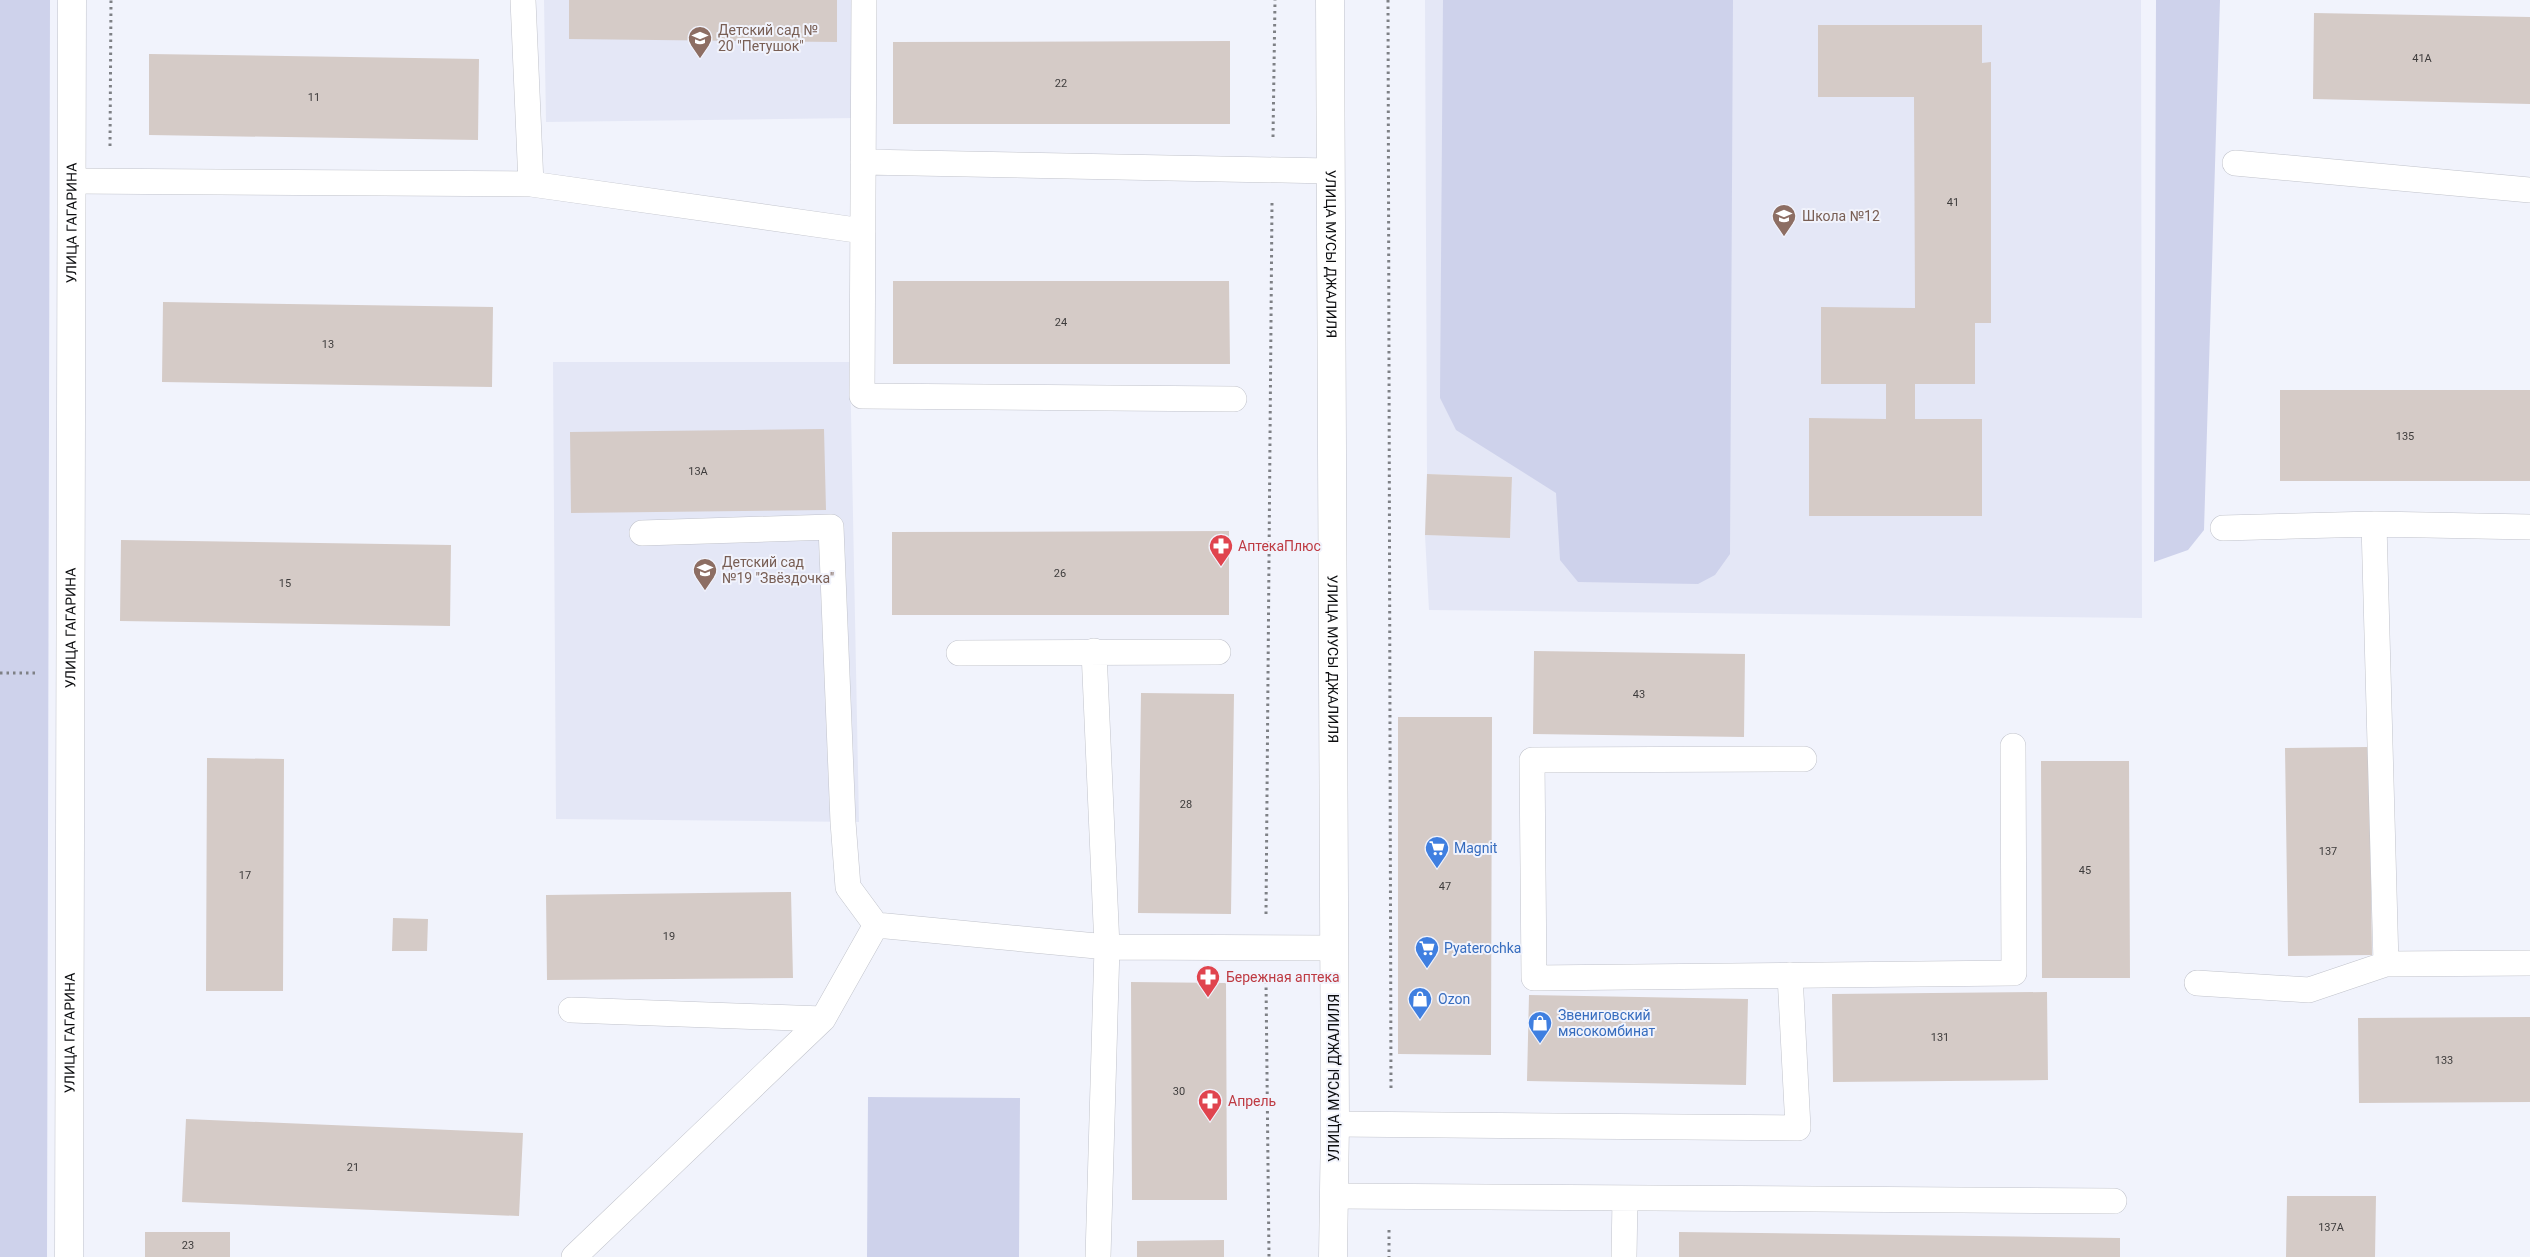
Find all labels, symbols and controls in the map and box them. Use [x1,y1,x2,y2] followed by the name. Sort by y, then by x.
[718,22,818,54] place label: Детский сад № 20 "Петушок"
[687,25,713,59] school or university icon: Детский сад № 20 "Петушок"
[2412,52,2433,65] house number: 41А
[1055,77,1067,90] house number: 22
[308,91,320,104] house number: 11
[63,163,80,283] street label: УЛИЦА ГАГАРИНА
[1323,170,1340,338] street label: УЛИЦА МУСЫ ДЖАЛИЛЯ
[1947,196,1959,209] house number: 41
[1771,203,1797,237] school or university icon: Школа №12
[1802,208,1880,224] place label: Школа №12
[1055,316,1067,329] house number: 24
[322,338,334,351] house number: 13
[2396,430,2414,443] house number: 135
[688,465,709,478] house number: 13А
[1208,533,1234,567] pharmacy icon: АптекаПлюс
[1238,538,1321,554] place label: АптекаПлюс
[722,554,834,586] place label: Детский сад №19 "Звёздочка"
[692,557,718,591] school or university icon: Детский сад №19 "Звёздочка"
[1054,567,1066,580] house number: 26
[62,568,79,688] street label: УЛИЦА ГАГАРИНА
[1325,575,1341,743] street label: УЛИЦА МУСЫ ДЖАЛИЛЯ
[279,577,291,590] house number: 15
[1633,688,1645,701] house number: 43
[1180,798,1192,811] house number: 28
[1424,835,1450,869] supermarket icon: Magnit
[1454,840,1498,856] place label: Magnit
[2319,845,2337,858] house number: 137
[2079,864,2091,877] house number: 45
[239,869,251,882] house number: 17
[1439,880,1451,893] house number: 47
[663,930,675,943] house number: 19
[1414,935,1440,969] supermarket icon: Pyaterochka
[1444,940,1521,956] place label: Pyaterochka
[1195,964,1221,998] pharmacy icon: Бережная аптека
[1226,969,1340,985] place label: Бережная аптека
[61,973,78,1093] street label: УЛИЦА ГАГАРИНА
[1407,986,1433,1020] shop icon: Ozon
[1438,991,1470,1007] place label: Ozon
[1326,994,1342,1162] street label: УЛИЦА МУСЫ ДЖАЛИЛЯ
[1558,1007,1655,1039] place label: Звениговский мясокомбинат
[1527,1010,1553,1044] shop icon: Звениговский мясокомбинат
[1931,1031,1949,1044] house number: 131
[2435,1054,2453,1067] house number: 133
[1173,1085,1185,1098] house number: 30
[1197,1088,1223,1122] pharmacy icon: Апрель
[1228,1093,1276,1109] place label: Апрель
[347,1161,359,1174] house number: 21
[2318,1221,2345,1234] house number: 137А
[182,1239,194,1252] house number: 23

